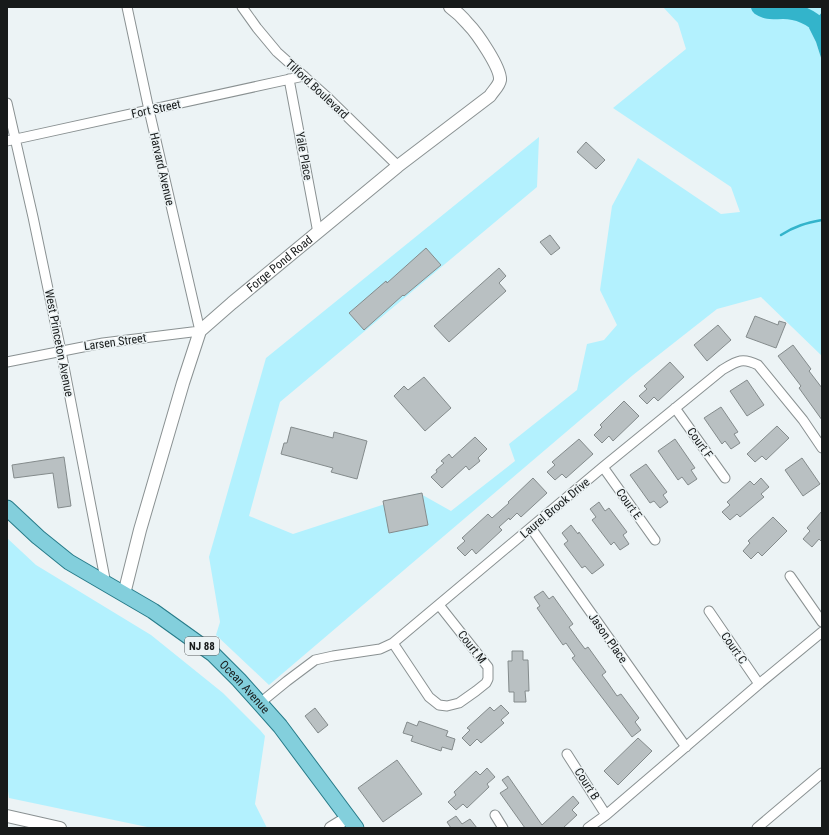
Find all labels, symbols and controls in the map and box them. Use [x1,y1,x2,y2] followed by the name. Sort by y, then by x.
[283,56,351,122] street label: Tilford Boulevard
[130,97,182,121] street label: Fort Street
[147,131,177,207] street label: Harvard Avenue
[293,131,315,182] street label: Yale Place
[244,233,315,295] street label: Forge Pond Road
[42,288,76,398] street label: West Princeton Avenue
[83,331,148,353] street label: Larsen Street
[684,425,716,461] street label: Court F
[517,475,593,541] street label: Laurel Brook Drive
[613,486,645,522] street label: Court E
[586,610,631,666] street label: Jason Place
[455,628,489,666] street label: Court M
[718,629,750,667] street label: Court C
[185,637,219,655] road number: NJ 88
[217,658,273,717] street label: Ocean Avenue
[571,765,603,803] street label: Court B

